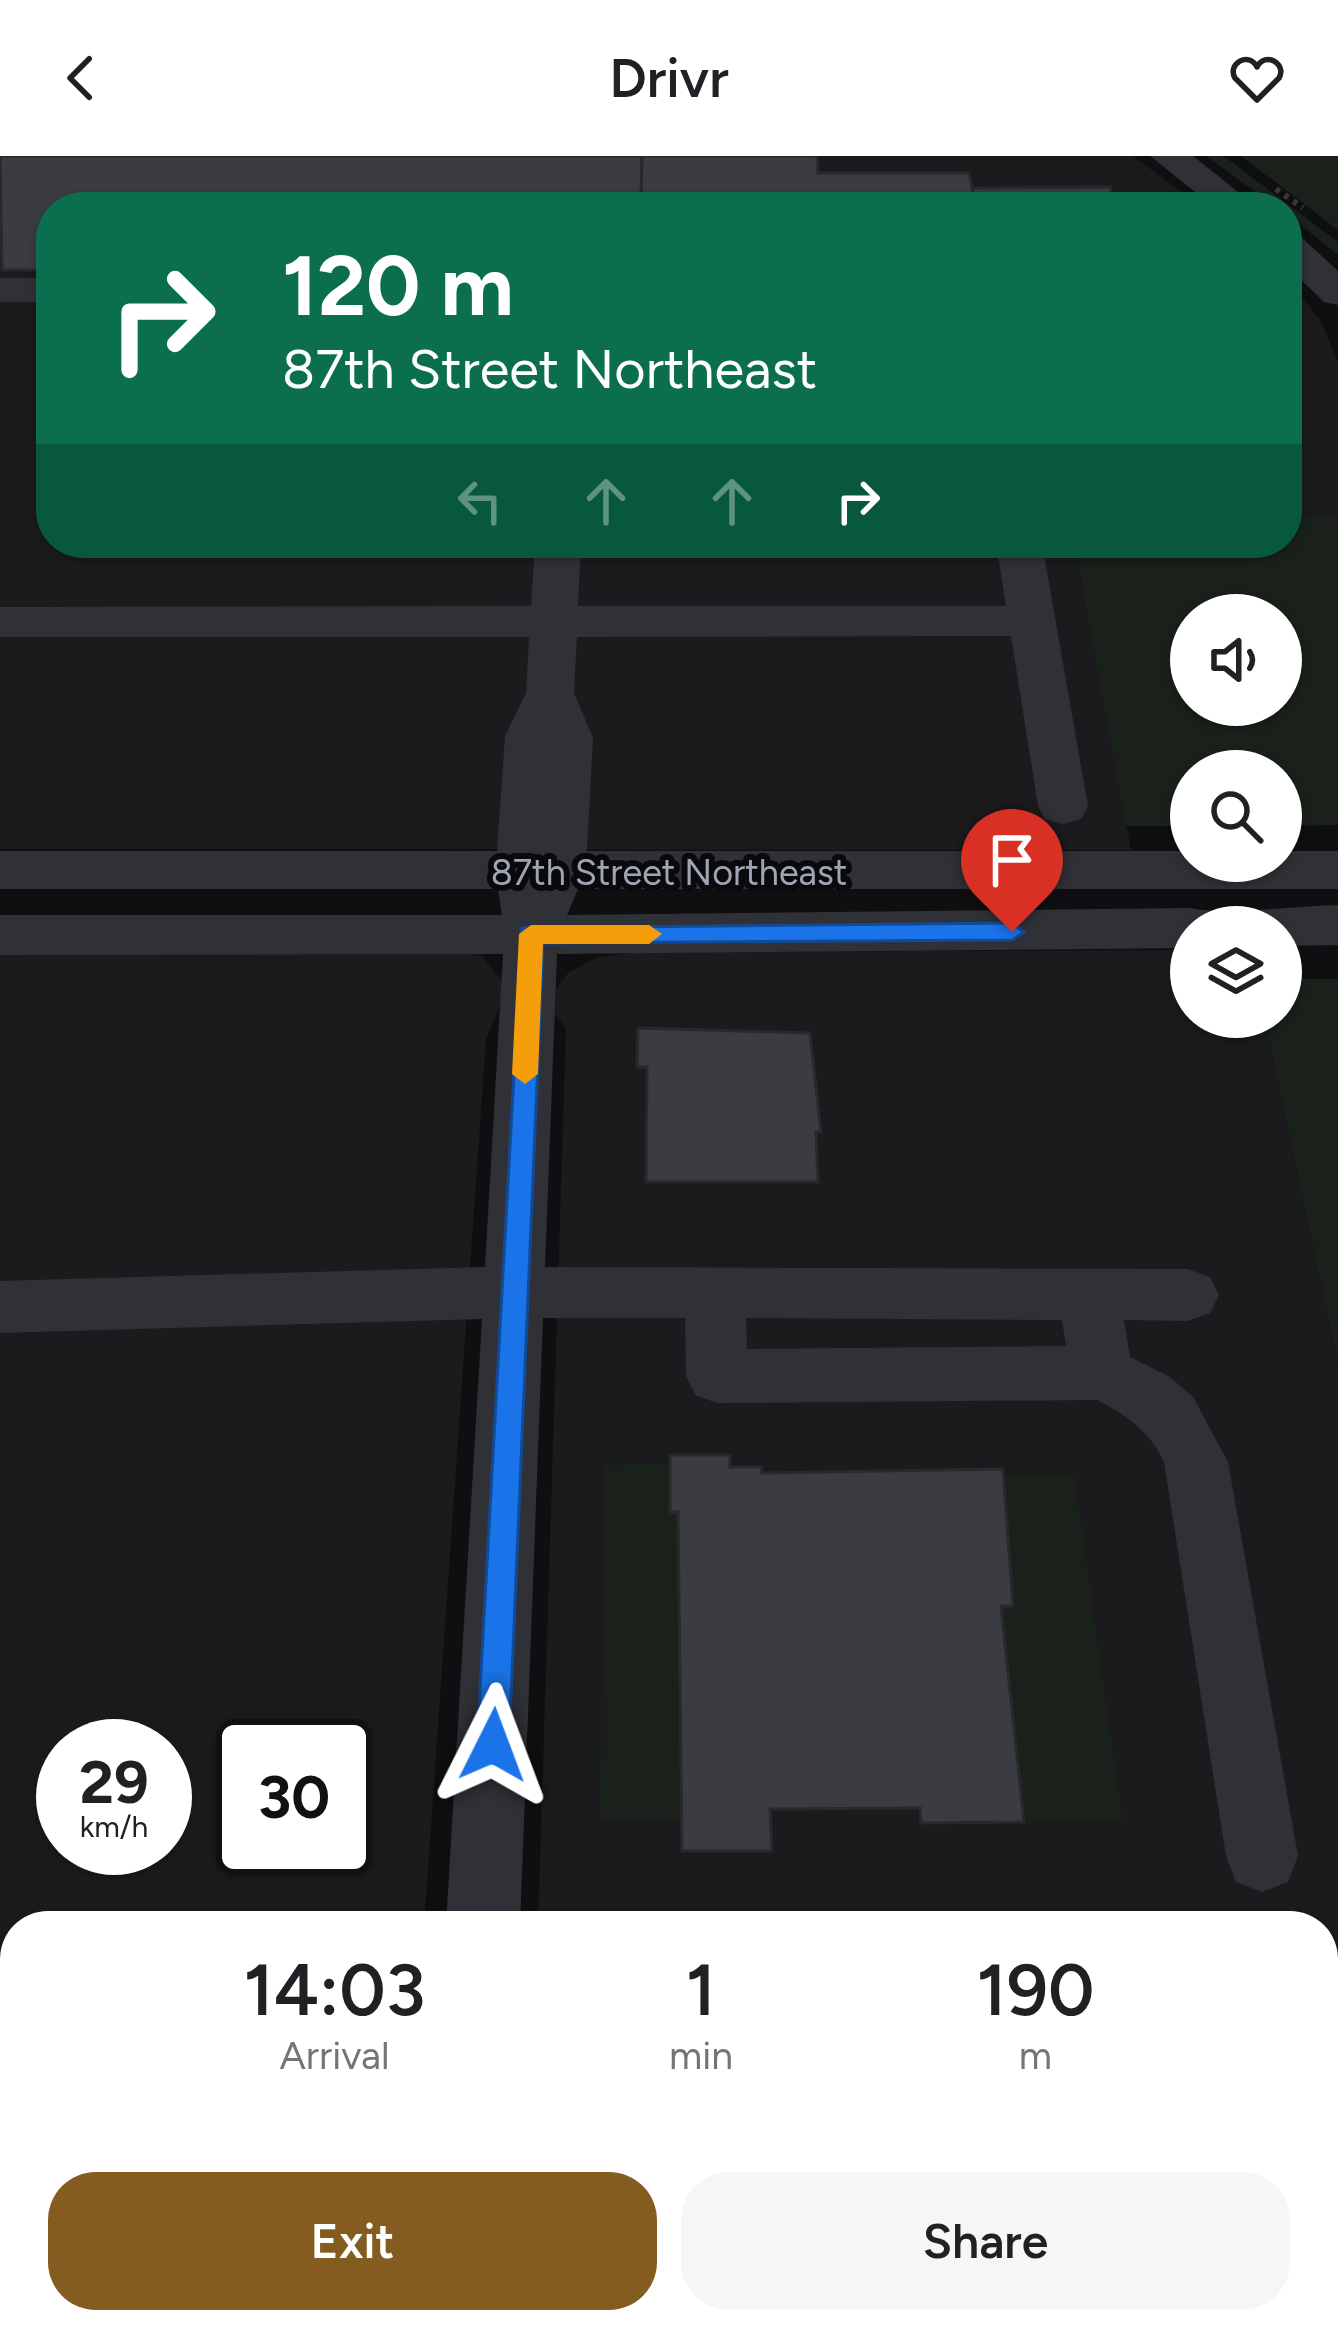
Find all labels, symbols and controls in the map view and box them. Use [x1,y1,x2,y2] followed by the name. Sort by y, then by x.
[48,45,114,111] icon: back
[1224,45,1290,111] icon: heart
[609,46,729,111] text: Drivr
[282,235,514,336] text: 120 m
[84,240,240,396] icon: right
[282,337,817,402] text: 87th Street Northeast
[447,468,513,534] icon: left
[573,468,639,534] icon: ahead
[699,468,765,534] icon: ahead
[825,468,891,534] icon: right
[1170,594,1302,1038] map controls
[1170,594,1302,726] button: sound
[1170,750,1302,882] button: search
[961,809,1063,932] pin
[979,827,1045,893] icon: arrive
[491,851,847,894] street label: 87th Street Northeast
[1170,906,1302,1038] button: layers
[430,1682,556,1808] position arrow
[216,1719,372,1875] speed limit sign: 30
[79,1746,149,1818] text: 29
[80,1808,148,1845] text: km/h
[244,1947,425,2033] text: 14:03
[686,1947,716,2033] text: 1
[977,1947,1094,2033] text: 190
[279,2032,390,2079] text: Arrival
[669,2032,733,2079] text: min
[1019,2032,1052,2079] text: m
[48,2172,657,2310] button: Exit
[681,2172,1290,2310] button: Share

